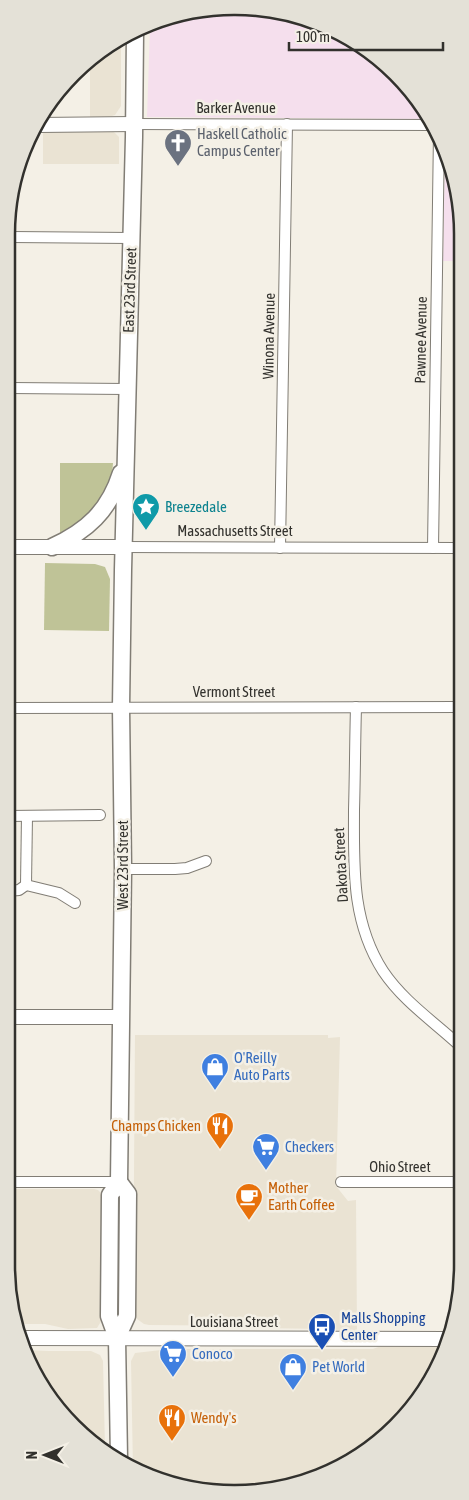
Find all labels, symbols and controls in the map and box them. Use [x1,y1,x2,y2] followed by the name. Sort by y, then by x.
[289,20,443,52] scale bar
[296,28,330,45] text: 100 m
[196,99,276,116] street label: Barker Avenue
[197,125,287,159] place label: Haskell Catholic Campus Center
[163,128,193,167] church icon: Haskell Catholic Campus Center
[120,247,139,333] street label: East 23rd Street
[259,292,278,379] street label: Winona Avenue
[411,296,430,384] street label: Pawnee Avenue
[131,492,161,531] place icon: Breezedale
[165,498,227,515] place label: Breezedale
[177,522,293,539] street label: Massachusetts Street
[193,683,275,700] street label: Vermont Street
[114,820,131,910] street label: West 23rd Street
[330,827,351,903] street label: Dakota Street
[234,1049,290,1083] place label: O'Reilly Auto Parts
[200,1052,230,1091] shop icon: O'Reilly Auto Parts
[205,1111,235,1150] restaurant icon: Champs Chicken
[111,1117,201,1134] place label: Champs Chicken
[251,1132,281,1171] supermarket icon: Checkers
[285,1138,334,1155] place label: Checkers
[369,1158,431,1175] street label: Ohio Street
[268,1179,335,1213] place label: Mother Earth Coffee
[234,1182,264,1221] cafe icon: Mother Earth Coffee
[341,1309,426,1343] place label: Malls Shopping Center
[307,1312,337,1351] bus stop icon: Malls Shopping Center
[190,1313,278,1330] street label: Louisiana Street
[158,1339,188,1378] supermarket icon: Conoco
[192,1345,233,1362] place label: Conoco
[278,1352,308,1391] shop icon: Pet World
[312,1358,365,1375] place label: Pet World
[157,1403,187,1442] restaurant icon: Wendy's
[191,1409,237,1426] place label: Wendy's
[20,1430,70,1480] north arrow
[24,1451,40,1459] text: N

